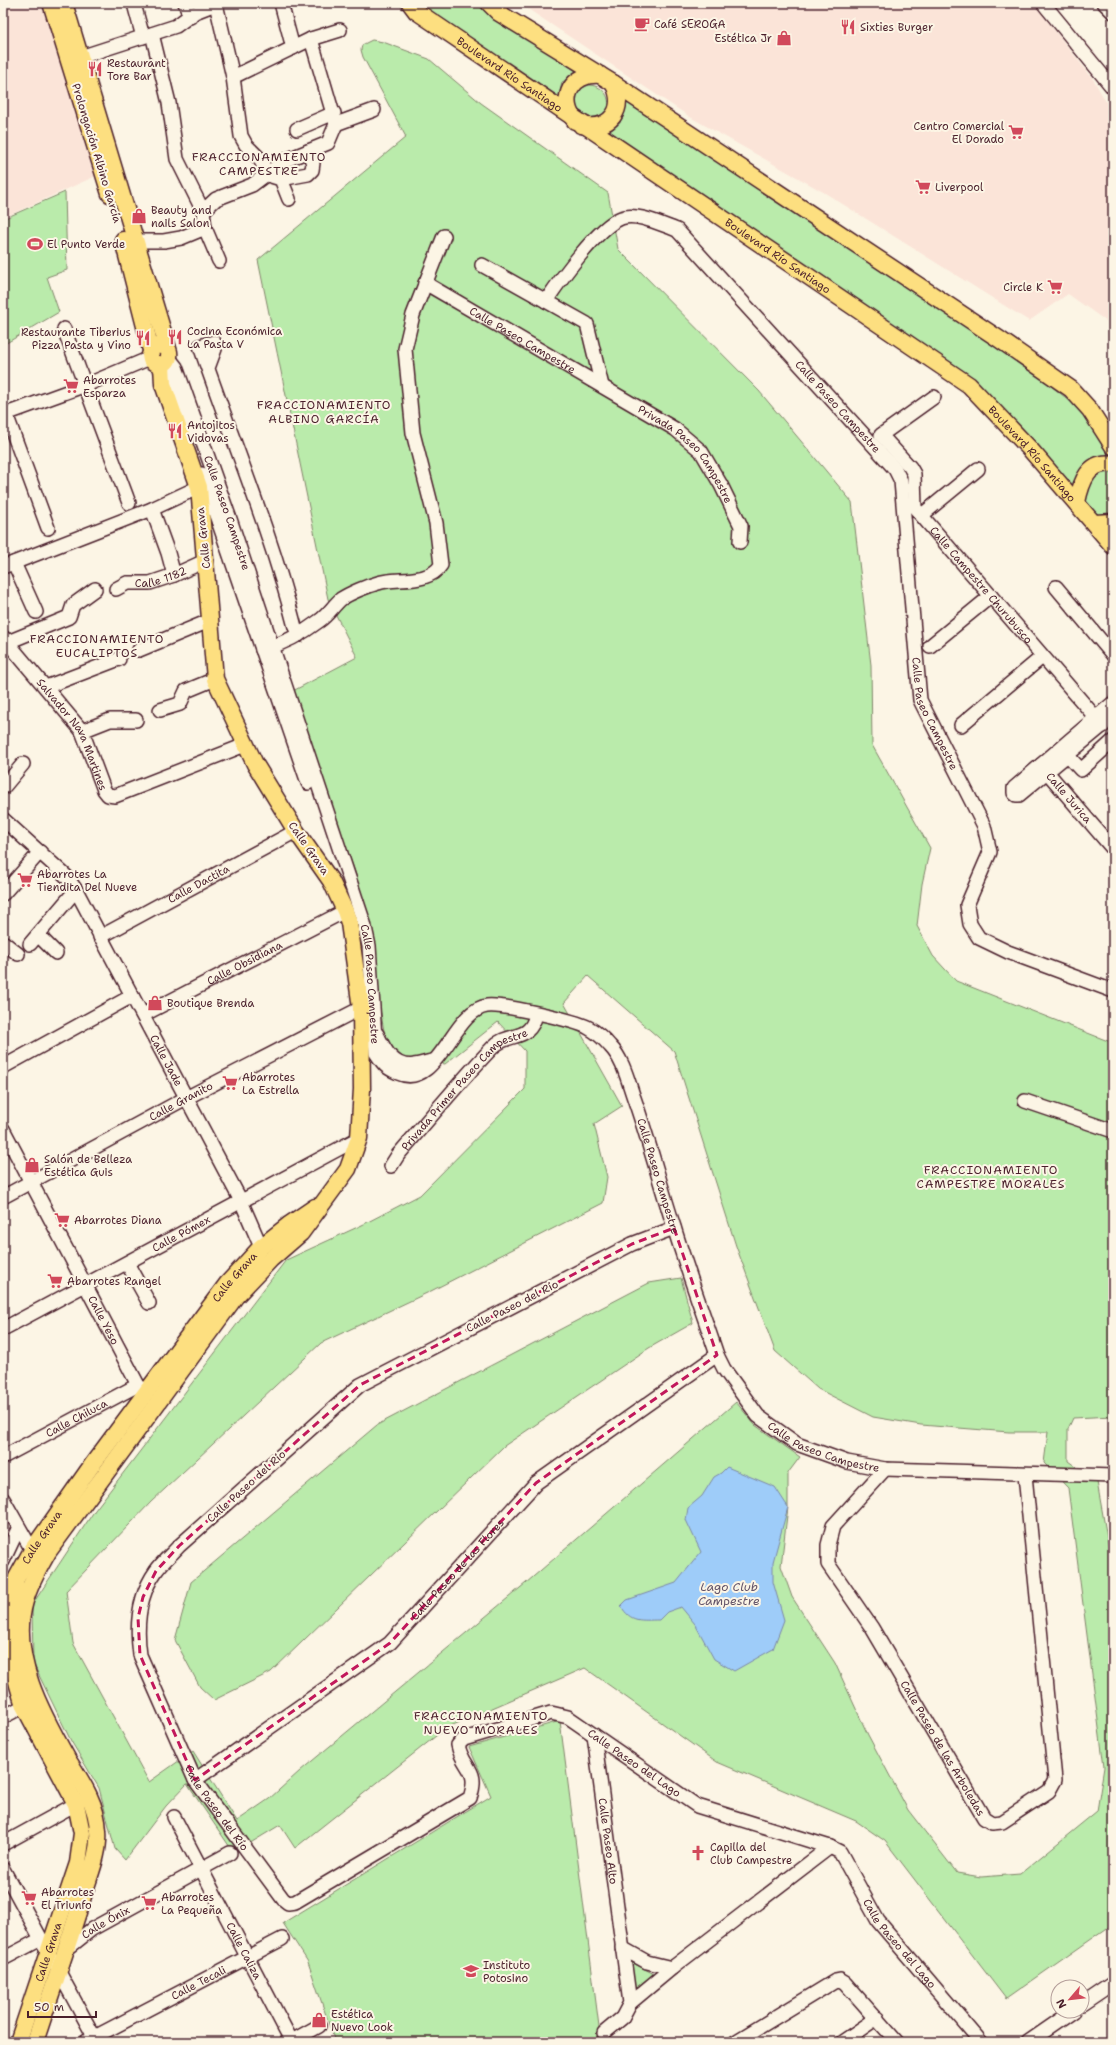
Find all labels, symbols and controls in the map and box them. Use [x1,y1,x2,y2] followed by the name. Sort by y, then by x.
[633,15,651,33] cafe icon: Café SEROGA
[654,17,725,32] place label: Café SEROGA
[839,18,857,36] restaurant icon: Sixties Burger
[860,20,933,35] place label: Sixties Burger
[775,29,793,47] shop icon: Estética Jr
[714,31,772,46] place label: Estética Jr
[453,34,565,116] street label: Boulevard Río Santiago
[107,56,166,84] place label: Restaurant Tore Bar
[86,60,104,78] restaurant icon: Restaurant Tore Bar
[68,82,125,225] street label: Prolongación Albino García
[914,119,1005,147] place label: Centro Comercial El Dorado
[1007,123,1025,141] supermarket icon: Centro Comercial El Dorado
[192,149,326,179] district label: FRACCIONAMIENTO CAMPESTRE
[914,178,932,196] supermarket icon: Liverpool
[935,180,984,195] place label: Liverpool
[151,203,212,231] place label: Beauty and nails Salon
[130,207,148,225] shop icon: Beauty and nails Salon
[722,215,834,298] street label: Boulevard Río Santiago
[26,235,44,253] sports icon: El Punto Verde
[47,237,125,252] place label: El Punto Verde
[1046,278,1064,296] supermarket icon: Circle K
[1003,280,1043,295] place label: Circle K
[467,304,578,377] street label: Calle Paseo Campestre
[187,324,282,352] place label: Cocina Económica La Pasta V
[21,325,131,353] place label: Restaurante Tiberius Pizza Pasta y Vino
[166,328,184,346] restaurant icon: Cocina Económica La Pasta V
[134,329,152,347] restaurant icon: Restaurante Tiberius Pizza Pasta y Vino
[791,357,884,456] street label: Calle Paseo Campestre
[83,373,136,401] place label: Abarrotes Esparza
[62,377,80,395] supermarket icon: Abarrotes Esparza
[257,397,391,427] district label: FRACCIONAMIENTO ALBINO GARCÍA
[635,402,736,506] street label: Privada Paseo Campestre
[985,403,1079,506] street label: Boulevard Río Santiago
[187,418,235,446] place label: Antojitos Vidovas
[166,422,184,440] restaurant icon: Antojitos Vidovas
[200,454,253,572] street label: Calle Paseo Campestre
[193,506,214,569] street label: Calle Grava
[926,523,1036,647] street label: Calle Campestre Churubusco
[135,563,189,591] street label: Calle 1182
[30,631,164,661] district label: FRACCIONAMIENTO EUCALIPTOS
[908,656,961,773] street label: Calle Paseo Campestre
[33,676,111,793] street label: Salvador Nava Martines
[1043,769,1095,827] street label: Calle Jurica
[285,819,332,878] street label: Calle Grava
[165,861,232,907] street label: Calle Dactita
[37,867,137,895] place label: Abarrotes La Tiendita Del Nueve
[16,871,34,889] supermarket icon: Abarrotes La Tiendita Del Nueve
[356,923,382,1045] street label: Calle Paseo Campestre
[204,938,285,989] street label: Calle Obsidiana
[146,994,164,1012] shop icon: Boutique Brenda
[167,996,254,1011] place label: Boutique Brenda
[398,1025,531,1154] street label: Privada Primer Paseo Campestre
[146,1032,186,1089] street label: Calle Jade
[242,1070,299,1098] place label: Abarrotes La Estrella
[221,1074,239,1092] supermarket icon: Abarrotes La Estrella
[146,1078,216,1125] street label: Calle Granito
[633,1116,683,1236] street label: Calle Paseo Campestre
[44,1152,132,1180] place label: Salón de Belleza Estética Guis
[23,1156,41,1174] shop icon: Salón de Belleza Estética Guis
[917,1162,1065,1192] district label: FRACCIONAMIENTO CAMPESTRE MORALES
[53,1211,71,1229] supermarket icon: Abarrotes Diana
[149,1212,213,1256] street label: Calle Pómex
[74,1213,162,1228] place label: Abarrotes Diana
[209,1249,261,1305] street label: Calle Grava
[46,1272,64,1290] supermarket icon: Abarrotes Rangel
[67,1274,162,1289] place label: Abarrotes Rangel
[464,1277,561,1336] street label: Calle Paseo del Río
[84,1293,123,1348] street label: Calle Yeso
[43,1396,110,1441] street label: Calle Chiluca
[765,1418,881,1476] street label: Calle Paseo Campestre
[204,1447,289,1526] street label: Calle Paseo del Río
[19,1508,66,1567] street label: Calle Grava
[407,1516,508,1624] street label: Calle Paseo de las Flores
[698,1579,760,1609] water label: Lago Club Campestre
[897,1678,988,1819] street label: Calle Paseo de las Arboledas
[414,1708,548,1738] district label: FRACCIONAMIENTO NUEVO MORALES
[584,1726,684,1801] street label: Calle Paseo del Lago
[181,1763,252,1854] street label: Calle Paseo del Río
[595,1797,621,1885] street label: Calle Paseo Alto
[710,1840,792,1868] place label: Capilla del Club Campestre
[689,1844,707,1862] church icon: Capilla del Club Campestre
[41,1885,94,1913] place label: Abarrotes El Triunfo
[20,1889,38,1907] supermarket icon: Abarrotes El Triunfo
[161,1890,222,1918] place label: Abarrotes La Pequeña
[140,1894,158,1912] supermarket icon: Abarrotes La Pequeña
[859,1896,939,1992] street label: Calle Paseo del Lago
[79,1903,133,1943] street label: Calle Ónix
[32,1920,66,1984] street label: Calle Grava
[223,1920,265,1982] street label: Calle Caliza
[483,1958,531,1986] place label: Instituto Potosino
[462,1962,480,1980] school or university icon: Instituto Potosino
[169,1963,229,2004] street label: Calle Tecali
[1050,1979,1090,2019] north arrow
[28,1993,96,2019] scale bar
[1053,1996,1070,2011] text: N
[34,1999,64,2015] text: 50 m
[331,2007,393,2035] place label: Estética Nuevo Look
[310,2011,328,2029] shop icon: Estética Nuevo Look

